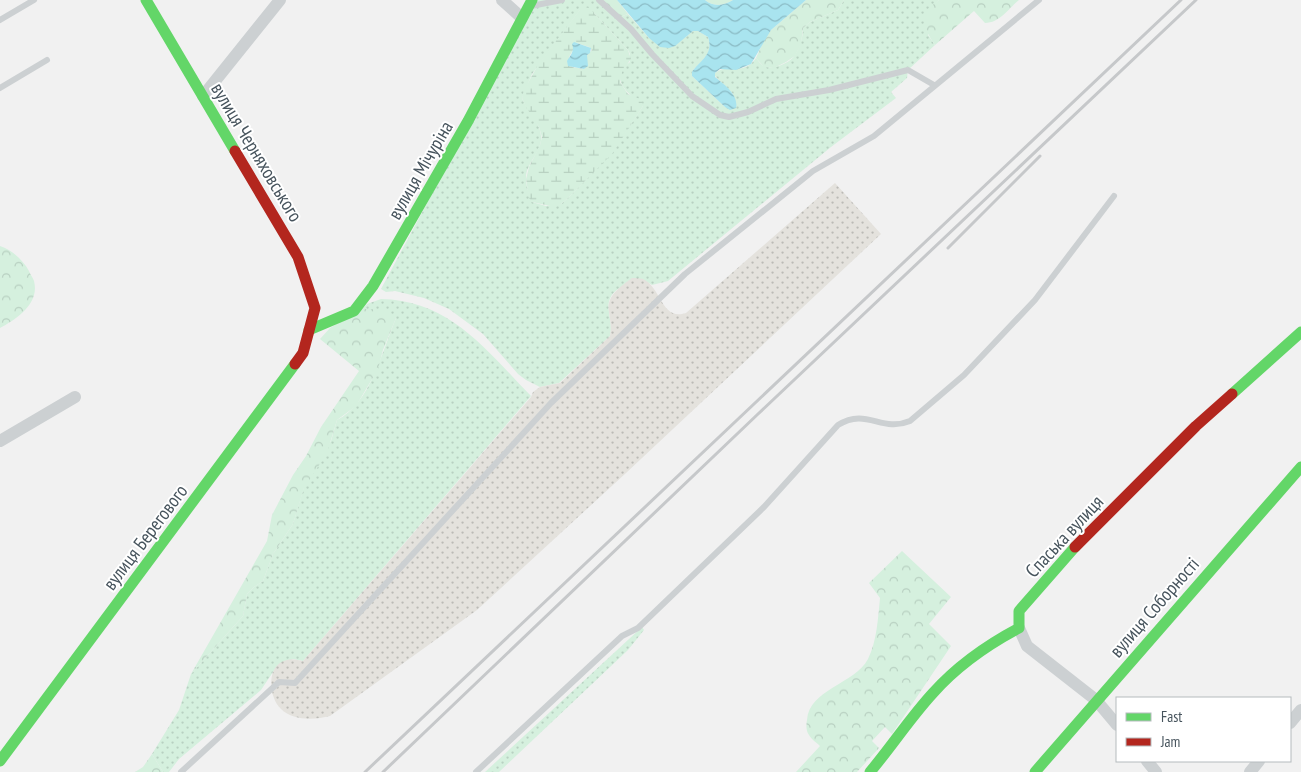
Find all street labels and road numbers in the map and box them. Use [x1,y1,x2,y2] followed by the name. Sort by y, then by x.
[206,78,308,226] street label: вулиця Черняховського
[382,117,458,223] street label: вулиця Мічуріна
[98,480,192,594] street label: вулиця Берегового
[1020,490,1108,582] street label: Спаська вулиця
[1104,552,1204,662] street label: вулиця Соборності

